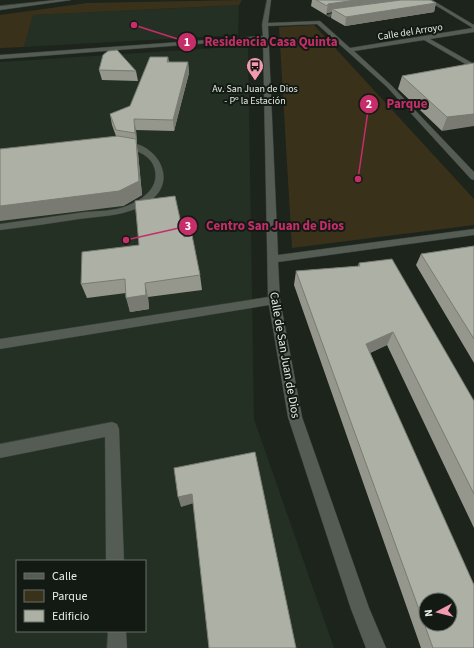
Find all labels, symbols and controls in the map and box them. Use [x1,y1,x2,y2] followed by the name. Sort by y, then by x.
[377,20,444,44] street label: Calle del Arroyo
[177,29,346,54] callout: Residencia Casa Quinta
[204,33,338,51] text: Residencia Casa Quinta
[184,34,190,51] text: 1
[245,56,265,81] bus stop icon: Av. San Juan de Dios - Pº la Estación
[212,82,298,108] place label: Av. San Juan de Dios - Pº la Estación
[359,91,435,116] callout: Parque
[387,95,428,113] text: Parque
[366,96,372,113] text: 2
[178,213,352,238] callout: Centro San Juan de Dios
[206,217,344,235] text: Centro San Juan de Dios
[185,218,191,235] text: 3
[265,291,304,420] street label: Calle de San Juan de Dios
[16,560,146,632] legend
[52,568,77,585] text: Calle
[52,588,88,605] text: Parque
[418,592,458,632] north arrow
[52,608,89,625] text: Edificio
[421,609,436,618] text: N

